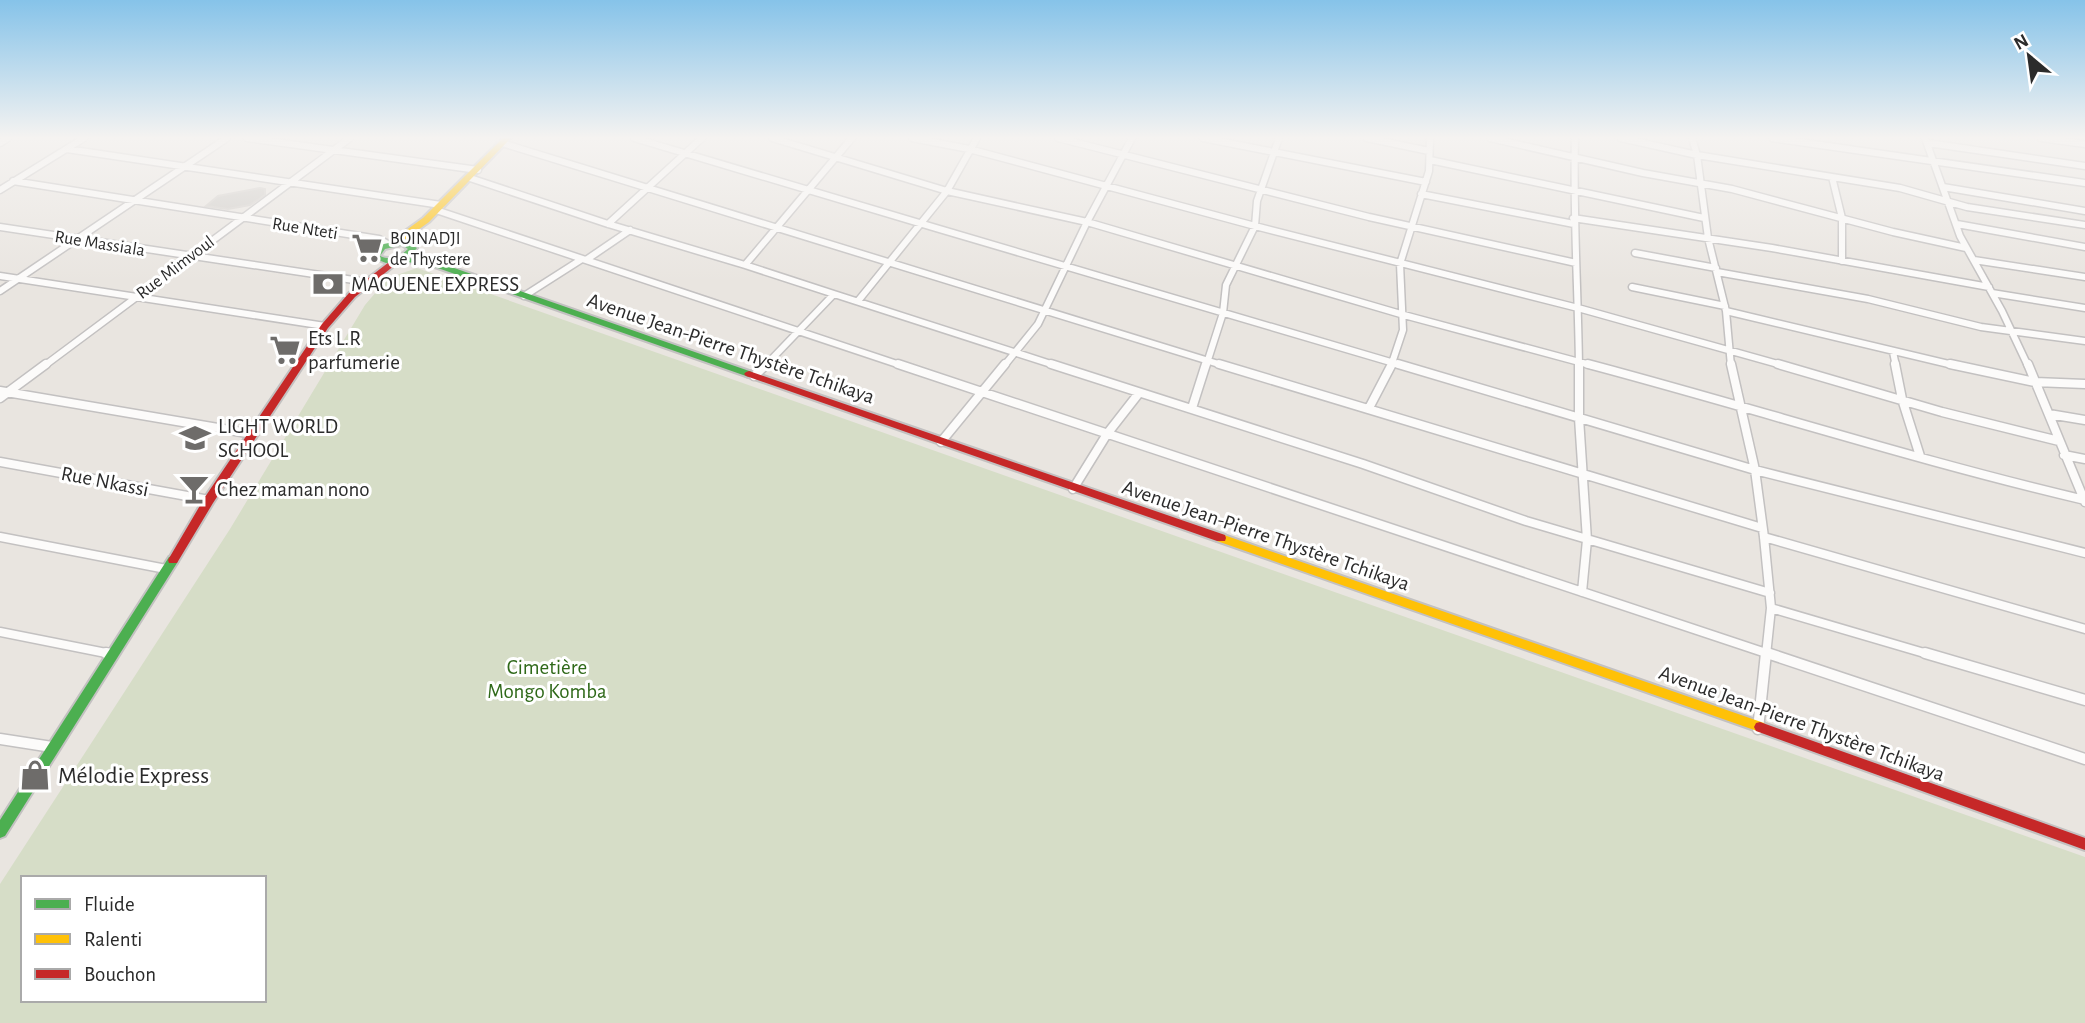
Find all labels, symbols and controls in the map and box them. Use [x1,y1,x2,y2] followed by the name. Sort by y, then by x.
[1994,21,2064,91] north arrow
[2011,31,2032,54] text: N
[271,215,339,243] street label: Rue Nteti
[53,228,146,260] street label: Rue Massiala
[390,230,470,269] place label: BOINADJI de Thystere
[350,231,384,265] supermarket icon: BOINADJI de Thystere
[133,233,218,303] street label: Rue Mimvoul
[311,267,345,301] bank icon: MAOUENE EXPRESS
[351,274,519,295] place label: MAOUENE EXPRESS
[585,289,877,408] street label: Avenue Jean-Pierre Thystère Tchikaya
[308,328,400,373] place label: Ets L.R parfumerie
[268,333,302,367] supermarket icon: Ets L.R parfumerie
[218,416,338,461] place label: LIGHT WORLD SCHOOL
[178,421,212,455] school or university icon: LIGHT WORLD SCHOOL
[59,463,151,500] street label: Rue Nkassi
[177,472,211,506] bar icon: Chez maman nono
[1120,476,1412,595] street label: Avenue Jean-Pierre Thystère Tchikaya
[217,479,370,500] place label: Chez maman nono
[487,657,607,702] park label: Cimetière Mongo Komba
[1656,662,1948,785] street label: Avenue Jean-Pierre Thystère Tchikaya
[18,758,52,792] shop icon: Mélodie Express
[58,764,209,788] place label: Mélodie Express
[21,876,266,1002] legend
[84,894,135,915] text: Fluide
[84,929,142,950] text: Ralenti
[84,964,156,985] text: Bouchon

